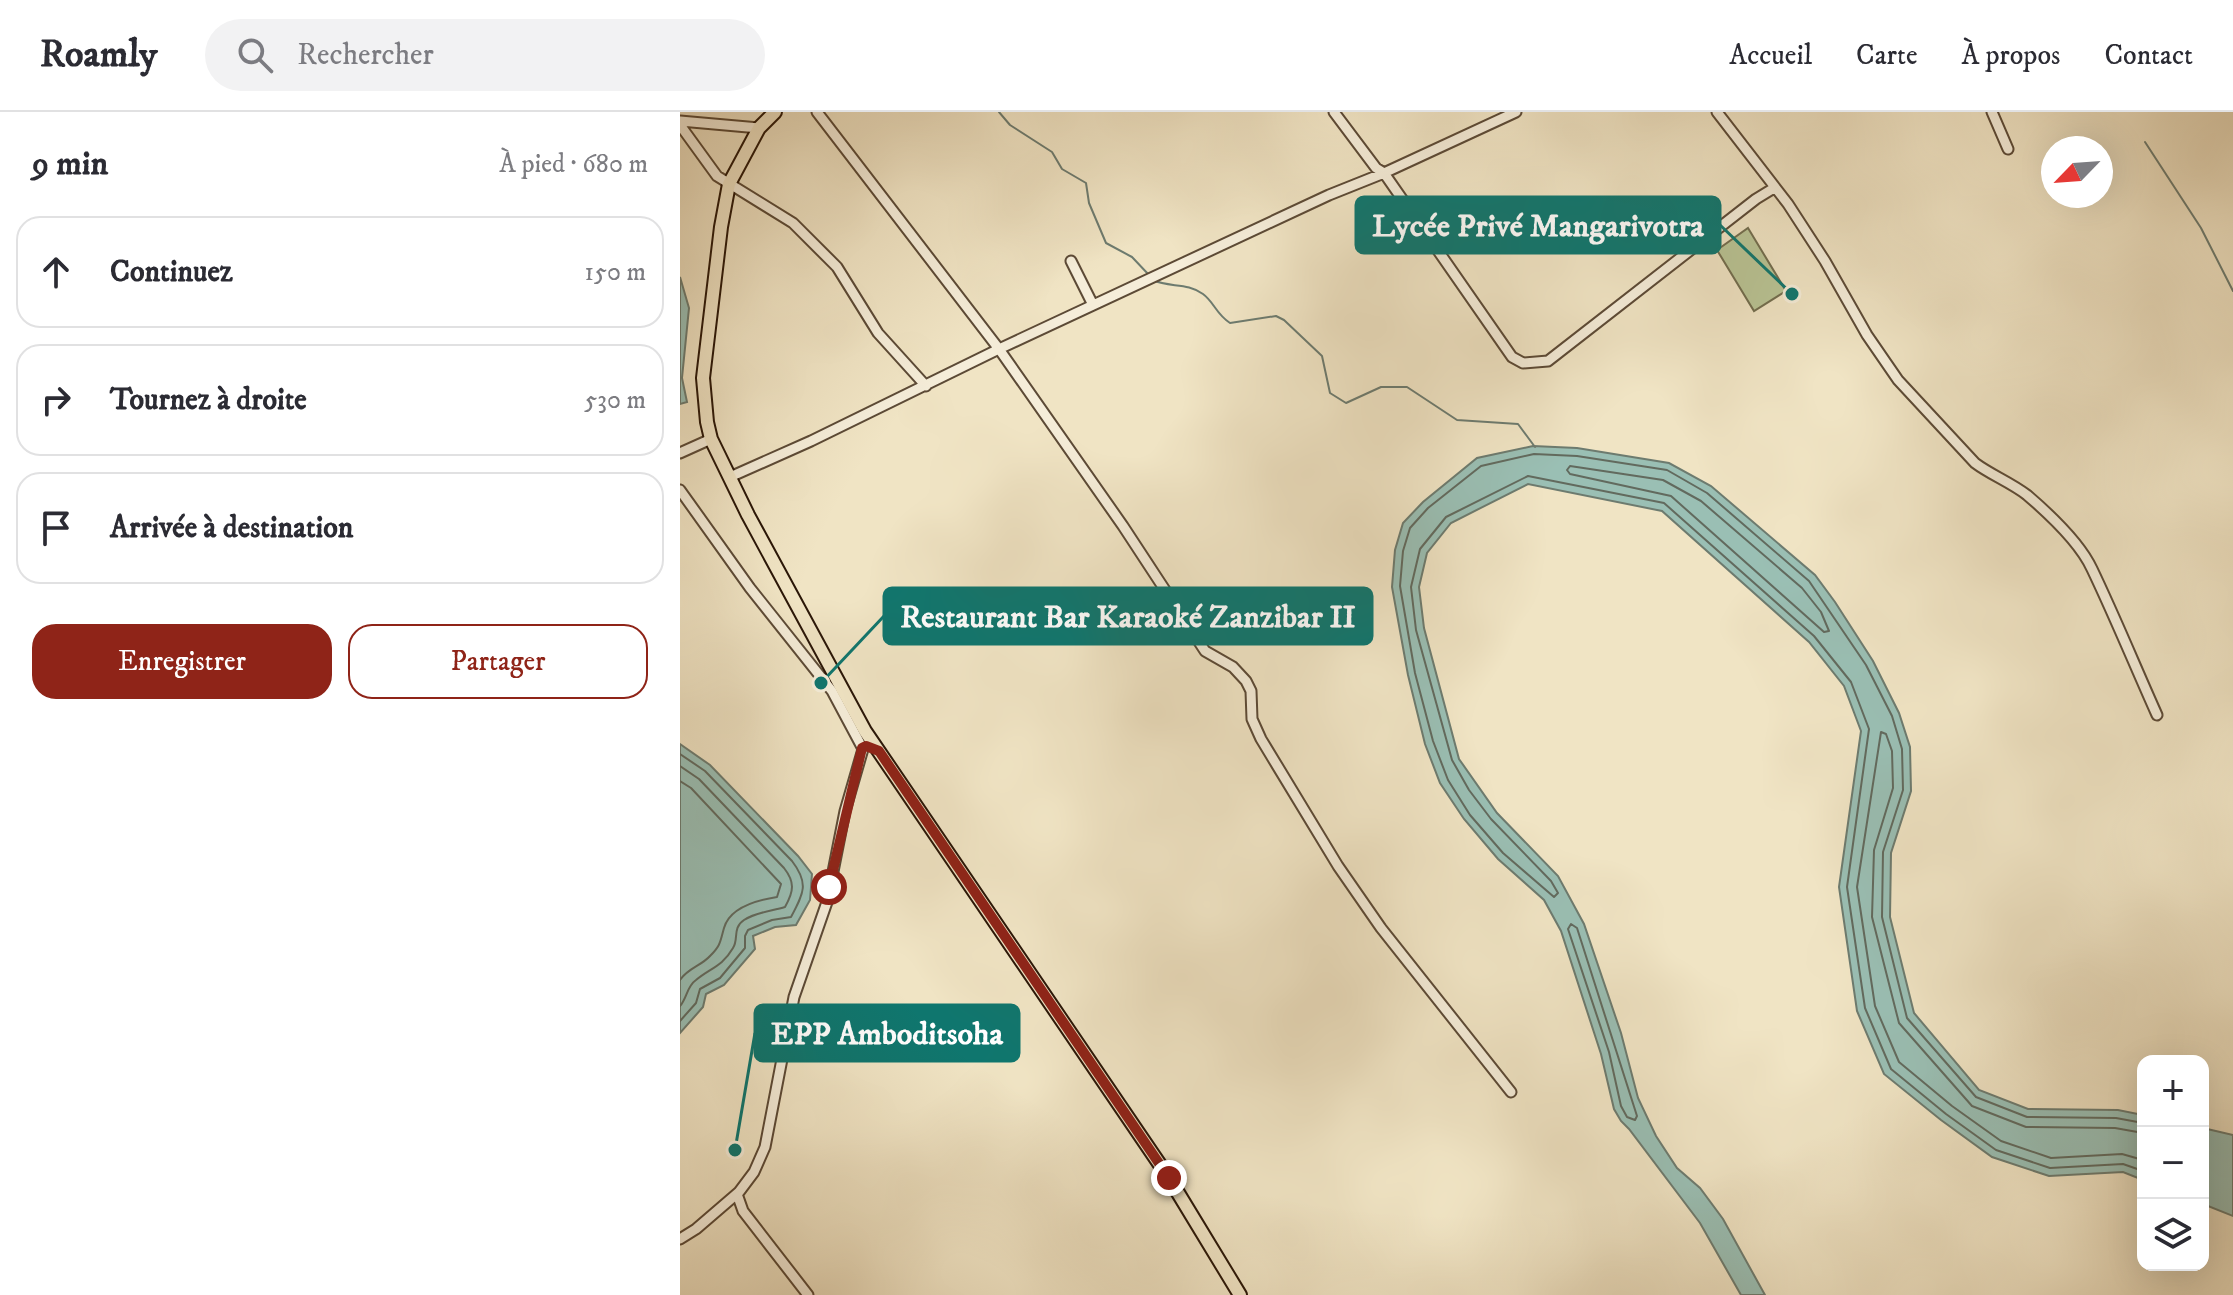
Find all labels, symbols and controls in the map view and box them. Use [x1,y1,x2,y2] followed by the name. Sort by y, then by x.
[205,19,765,91] search box
[40,31,157,79] text: Roamly
[233,33,277,77] icon: search
[297,37,434,74] text: Rechercher
[1729,38,1812,73] text: Accueil
[1856,38,1918,73] text: Carte
[1962,38,2060,73] text: À propos
[2104,38,2193,73] text: Contact
[2041,136,2113,208] north arrow
[32,143,108,185] text: 9 min
[499,148,648,181] text: À pied · 680 m
[1356,197,1720,253] callout: Lycée Privé Mangarivotra
[1372,207,1704,247] text: Lycée Privé Mangarivotra
[34,250,78,294] icon: ahead
[110,254,233,291] text: Continuez
[585,256,646,289] text: 150 m
[34,378,78,422] icon: right
[110,382,307,419] text: Tournez à droite
[584,384,646,417] text: 530 m
[34,506,78,550] icon: arrive
[110,510,354,547] text: Arrivée à destination
[884,588,1372,644] callout: Restaurant Bar Karaoké Zanzibar II
[900,598,1356,638] text: Restaurant Bar Karaoké Zanzibar II
[32,624,332,699] button: Enregistrer
[348,624,648,699] button: Partager
[811,869,847,905] route start
[755,1005,1019,1061] callout: EPP Amboditsoha
[771,1015,1004,1055] text: EPP Amboditsoha
[2137,1055,2209,1271] map controls
[2137,1055,2209,1127] button: +
[2137,1127,2209,1199] button: −
[1151,1160,1187,1196] route end
[2137,1199,2209,1271] button: layers

